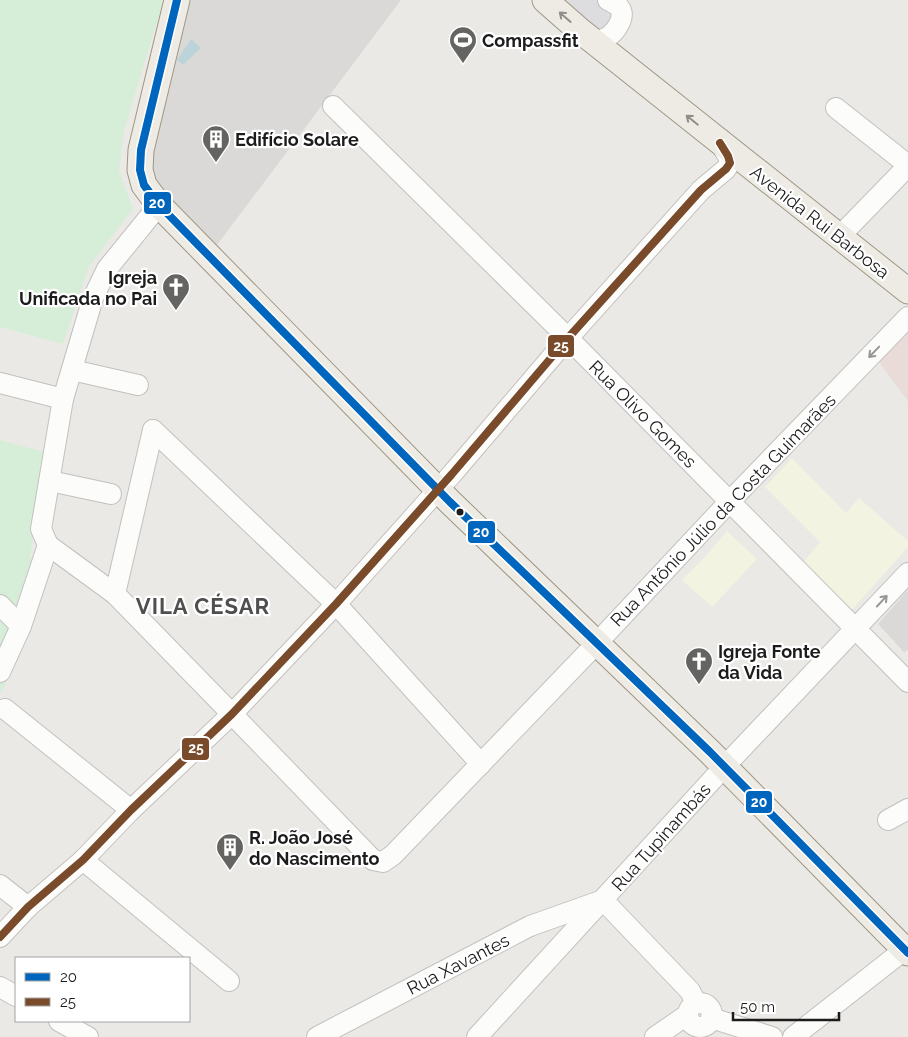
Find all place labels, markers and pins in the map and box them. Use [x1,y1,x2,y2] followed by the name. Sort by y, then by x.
[448,25,478,64] sports icon: Compassfit
[482,30,579,51] place label: Compassfit
[201,124,231,163] building icon: Edifício Solare
[235,129,359,150] place label: Edifício Solare
[19,267,157,309] place label: Igreja Unificada no Pai
[161,272,191,311] church icon: Igreja Unificada no Pai
[455,507,465,517] unlabelled marker
[718,641,821,683] place label: Igreja Fonte da Vida
[684,646,714,685] church icon: Igreja Fonte da Vida
[249,827,380,869] place label: R. João José do Nascimento
[215,832,245,871] building icon: R. João José do Nascimento

